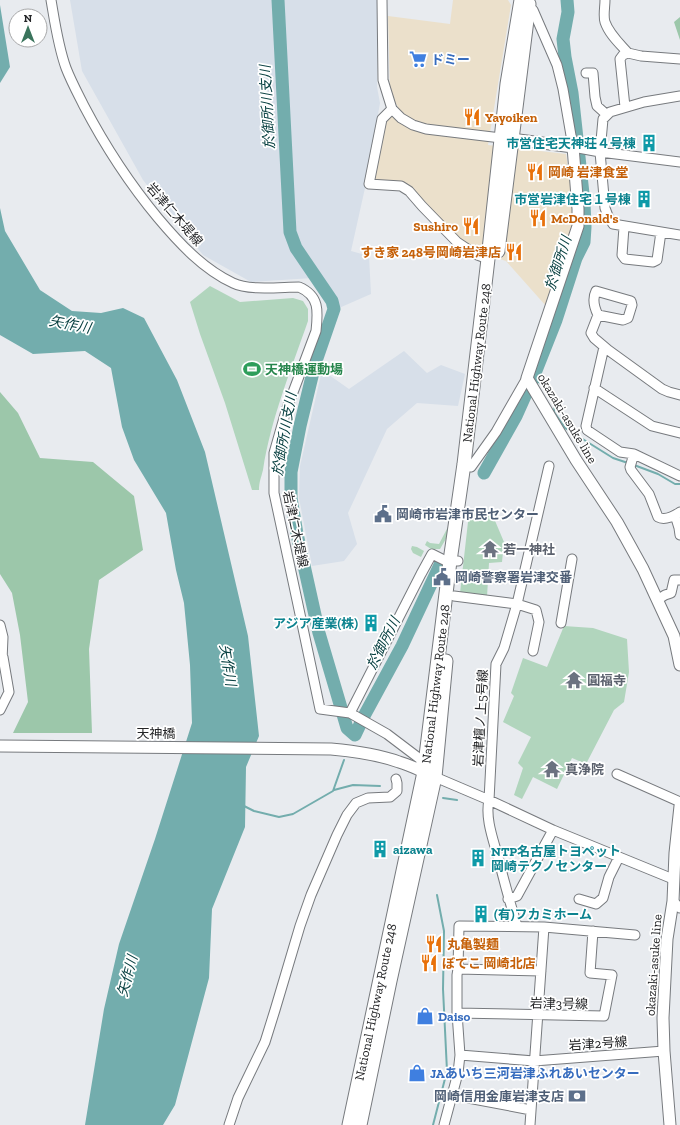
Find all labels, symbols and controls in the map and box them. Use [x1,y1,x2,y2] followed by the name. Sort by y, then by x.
[8,8,48,48] north arrow
[24,12,33,25] text: N
[408,49,428,69] supermarket icon: ドミー
[431,52,470,67] place label: ドミー
[257,63,278,149] water label: 於御所川支川
[462,107,482,127] restaurant icon: Yayoiken
[485,110,538,125] place label: Yayoiken
[639,133,659,153] building icon: 市営住宅天神荘４号棟
[506,136,636,151] place label: 市営住宅天神荘４号棟
[525,162,545,182] restaurant icon: 岡崎 岩津食堂
[548,165,628,180] place label: 岡崎 岩津食堂
[143,180,206,249] street label: 岩津仁木堤線
[634,189,654,209] building icon: 市営岩津住宅１号棟
[514,192,631,207] place label: 市営岩津住宅１号棟
[528,208,548,228] restaurant icon: McDonald's
[551,211,618,226] place label: McDonald's
[461,216,481,236] restaurant icon: Sushiro
[413,219,458,234] place label: Sushiro
[542,232,576,292] water label: 於御所川
[504,242,524,262] restaurant icon: すき家 248号岡崎岩津店
[360,245,501,260] place label: すき家 248号岡崎岩津店
[459,283,494,443] street label: National Highway Route 248
[48,312,94,337] water label: 矢作川
[242,359,262,379] sports icon: 天神橋運動場
[265,362,343,377] place label: 天神橋運動場
[535,371,600,466] street label: okazaki-asuke line
[269,389,301,477] water label: 於御所川支川
[280,489,311,569] street label: 岩津仁木堤線
[373,504,393,524] public building icon: 岡崎市岩津市民センター
[396,507,539,522] place label: 岡崎市岩津市民センター
[480,539,500,559] temple icon: 若一神社
[503,542,555,557] place label: 若一神社
[432,567,452,587] public building icon: 岡崎警察署岩津交番
[455,570,572,585] place label: 岡崎警察署岩津交番
[418,604,453,764] street label: National Highway Route 248
[361,613,381,633] building icon: アジア産業(株)
[363,613,405,672] water label: 於御所川
[273,616,358,631] place label: アジア産業(株)
[216,643,239,689] water label: 矢作川
[470,669,491,767] street label: 岩津檀ノ上5号線
[564,670,584,690] temple icon: 圓福寺
[587,673,626,688] place label: 圓福寺
[136,726,176,741] street label: 天神橋
[542,759,562,779] temple icon: 真浄院
[565,762,604,777] place label: 真浄院
[370,839,390,859] building icon: aizawa
[393,842,433,857] place label: aizawa
[491,844,621,874] place label: NTP名古屋トヨペット 岡崎テクノセンター
[468,848,488,868] building icon: NTP名古屋トヨペット 岡崎テクノセンター
[471,904,491,924] building icon: (有)フカミホーム
[494,907,592,922] place label: (有)フカミホーム
[642,913,665,1017] street label: okazaki-asuke line
[352,922,399,1082] street label: National Highway Route 248
[424,934,444,954] restaurant icon: 丸亀製麺
[447,937,499,952] place label: 丸亀製麺
[114,952,142,999] water label: 矢作川
[419,953,439,973] restaurant icon: ぼてこ 岡崎北店
[442,956,535,971] place label: ぼてこ 岡崎北店
[530,995,588,1012] street label: 岩津3号線
[415,1006,435,1026] shop icon: Daiso
[438,1009,471,1024] place label: Daiso
[568,1034,628,1053] street label: 岩津2号線
[407,1063,427,1083] shop icon: JAあいち三河岩津ふれあいセンター
[430,1066,640,1081] place label: JAあいち三河岩津ふれあいセンター
[567,1086,587,1106] bank icon: 岡崎信用金庫岩津支店
[434,1089,564,1104] place label: 岡崎信用金庫岩津支店

